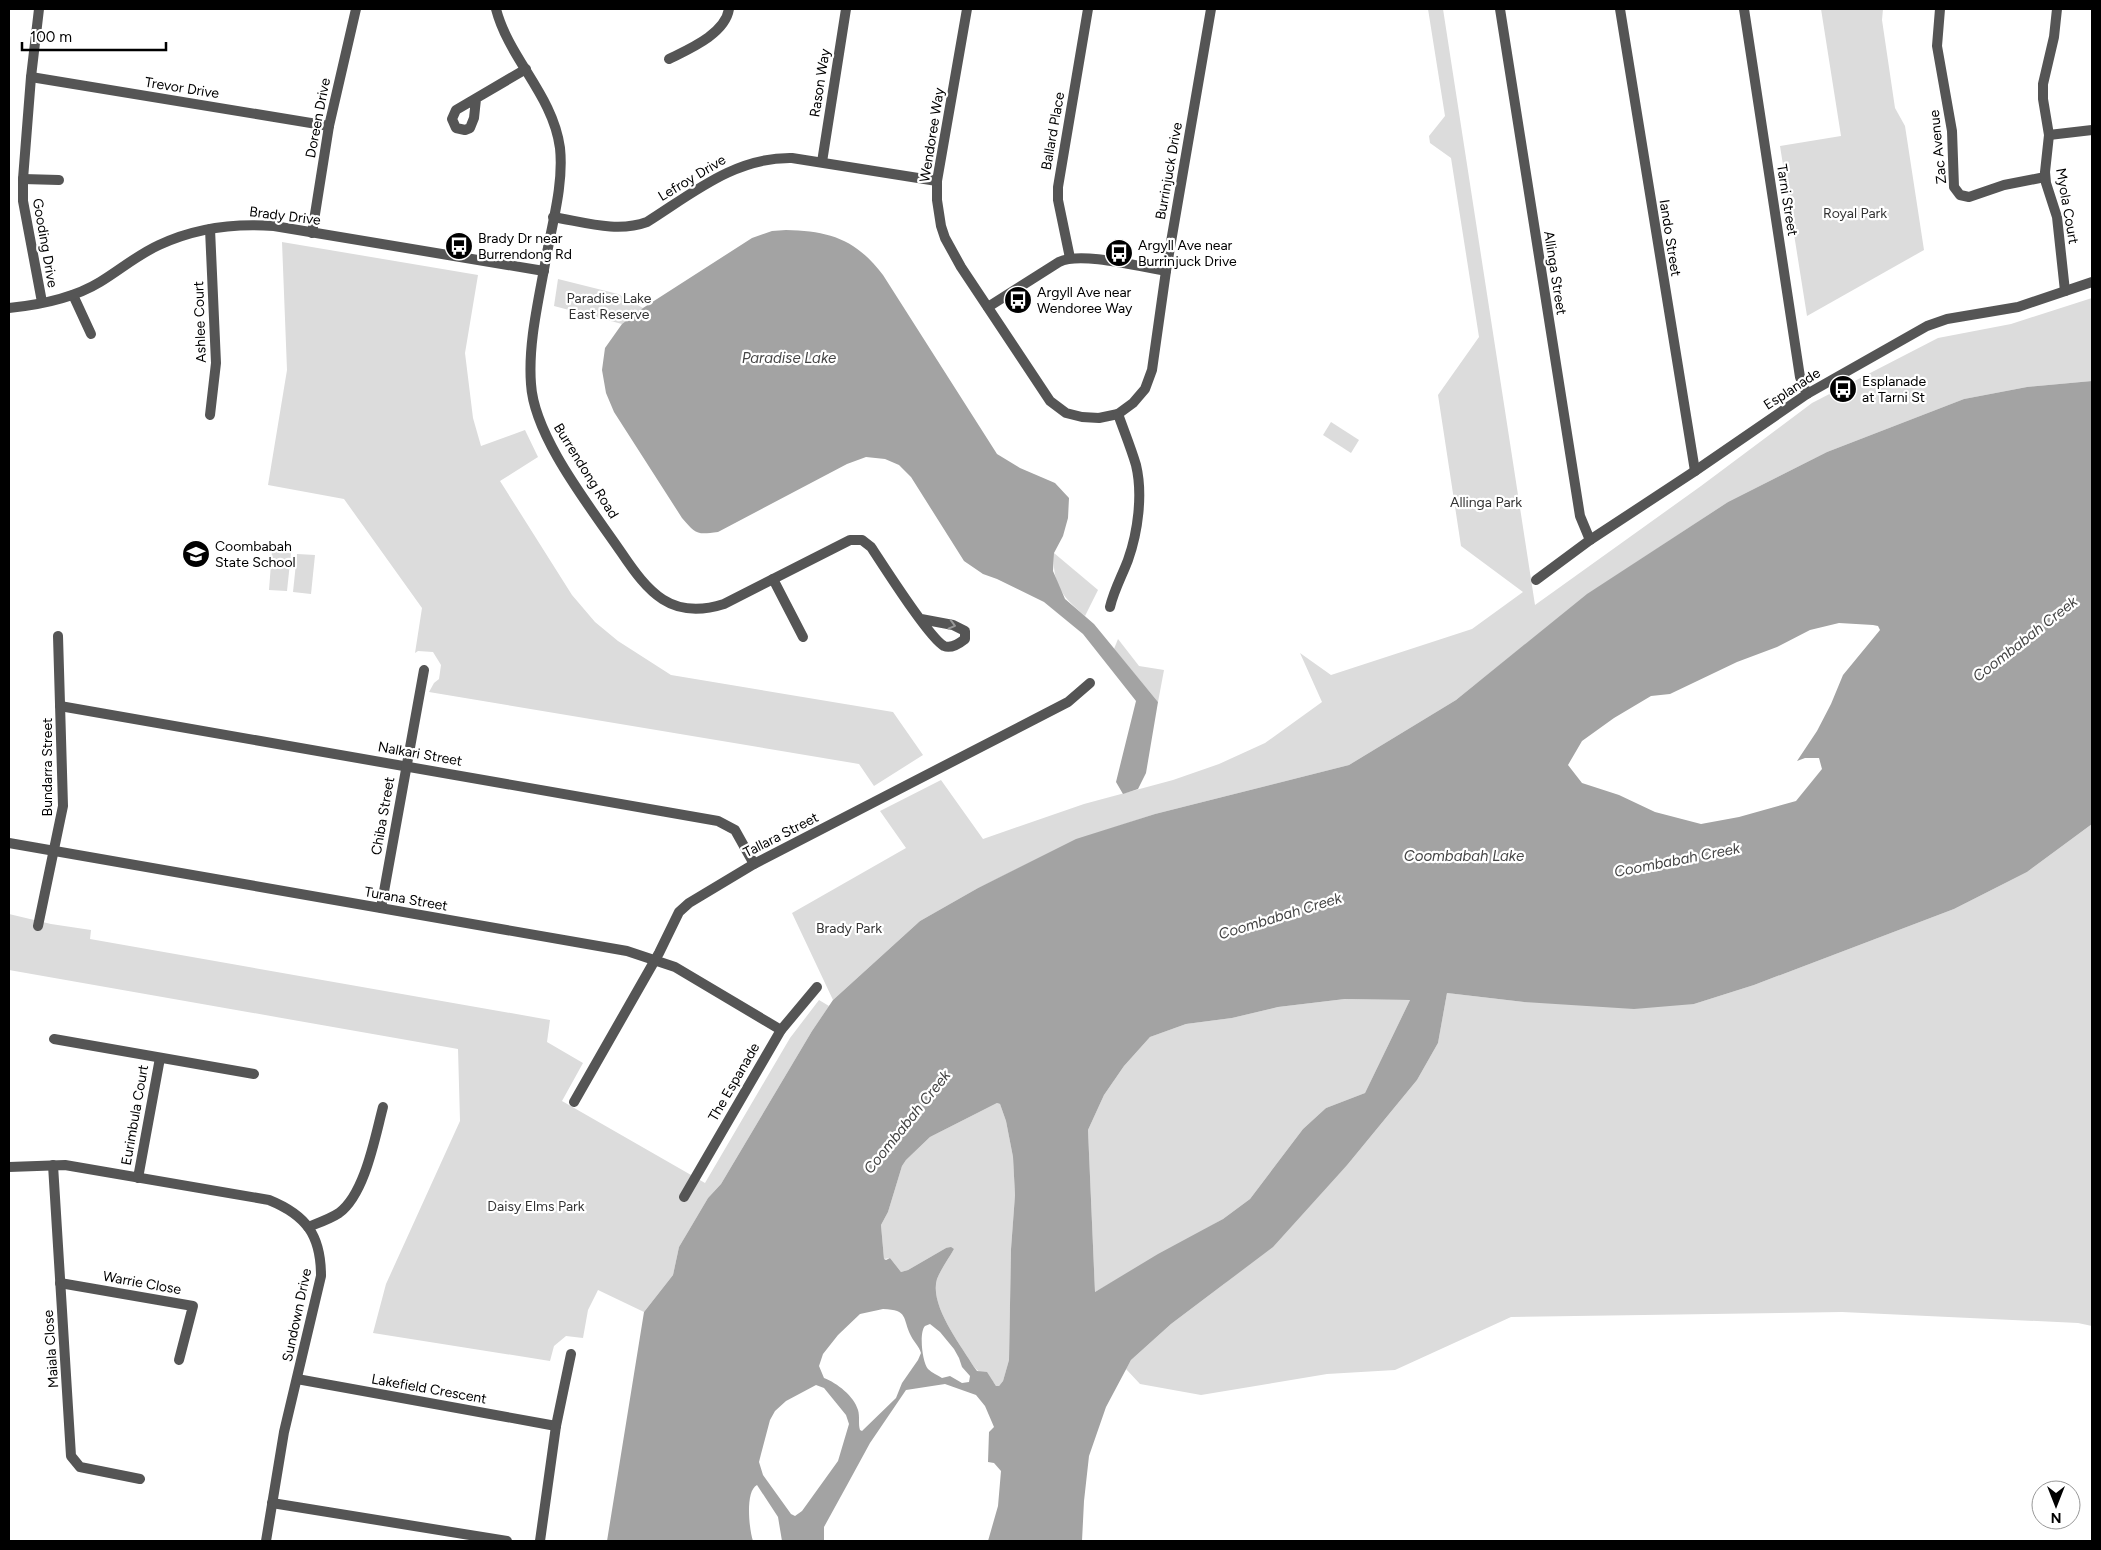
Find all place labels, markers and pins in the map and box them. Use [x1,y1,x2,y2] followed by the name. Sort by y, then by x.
[478,230,572,263] place label: Brady Dr near Burrendong Rd
[444,231,474,261] bus stop icon: Brady Dr near Burrendong Rd
[1138,237,1237,270] place label: Argyll Ave near Burrinjuck Drive
[1104,238,1134,268] bus stop icon: Argyll Ave near Burrinjuck Drive
[1037,284,1133,317] place label: Argyll Ave near Wendoree Way
[1003,285,1033,315] bus stop icon: Argyll Ave near Wendoree Way
[1862,373,1926,406] place label: Esplanade at Tarni St
[1828,374,1858,404] bus stop icon: Esplanade at Tarni St
[215,538,296,571] place label: Coombabah State School
[181,539,211,569] school or university icon: Coombabah State School

